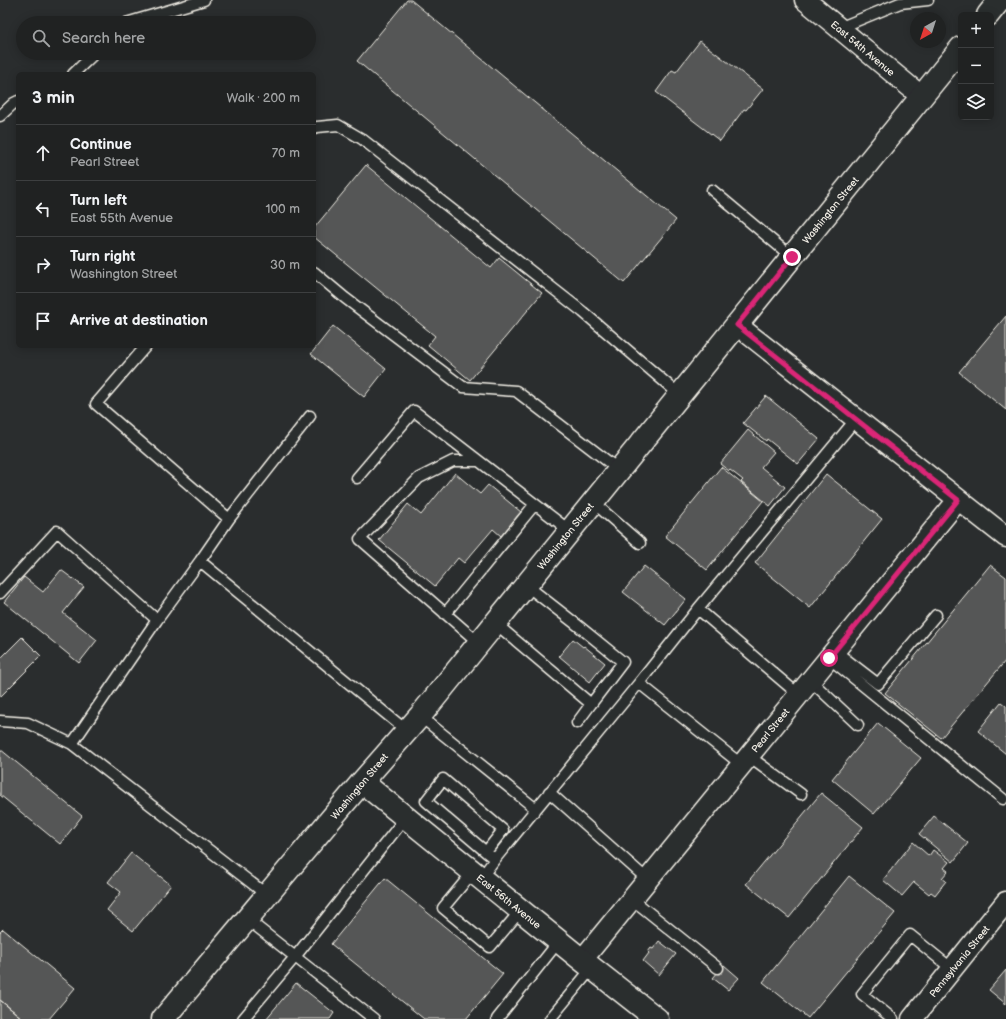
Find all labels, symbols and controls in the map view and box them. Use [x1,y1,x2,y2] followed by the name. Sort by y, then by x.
[910,12,946,48] north arrow
[958,12,994,120] map controls
[958,12,994,48] button: +
[16,16,316,60] search box
[828,19,897,79] street label: East 54th Avenue
[30,27,52,49] icon: search
[62,29,145,48] text: Search here
[958,48,994,84] button: −
[958,84,994,120] button: layers
[32,88,75,108] text: 3 min
[227,90,300,106] text: Walk · 200 m
[70,135,132,154] text: Continue
[32,142,54,164] icon: ahead
[272,145,300,161] text: 70 m
[70,154,139,170] text: Pearl Street
[800,175,861,246] street label: Washington Street
[70,191,127,210] text: Turn left
[32,198,54,220] icon: left
[265,201,300,217] text: 100 m
[70,210,173,226] text: East 55th Avenue
[70,247,135,266] text: Turn right
[783,248,801,266] route end
[32,254,54,276] icon: right
[270,257,300,273] text: 30 m
[70,266,177,282] text: Washington Street
[32,310,54,332] icon: arrive
[70,311,208,330] text: Arrive at destination
[535,501,596,572] street label: Washington Street
[820,649,838,667] route start
[749,706,792,755] street label: Pearl Street
[329,751,391,822] street label: Washington Street
[474,872,543,932] street label: East 56th Avenue
[927,923,992,1000] street label: Pennsylvania Street

